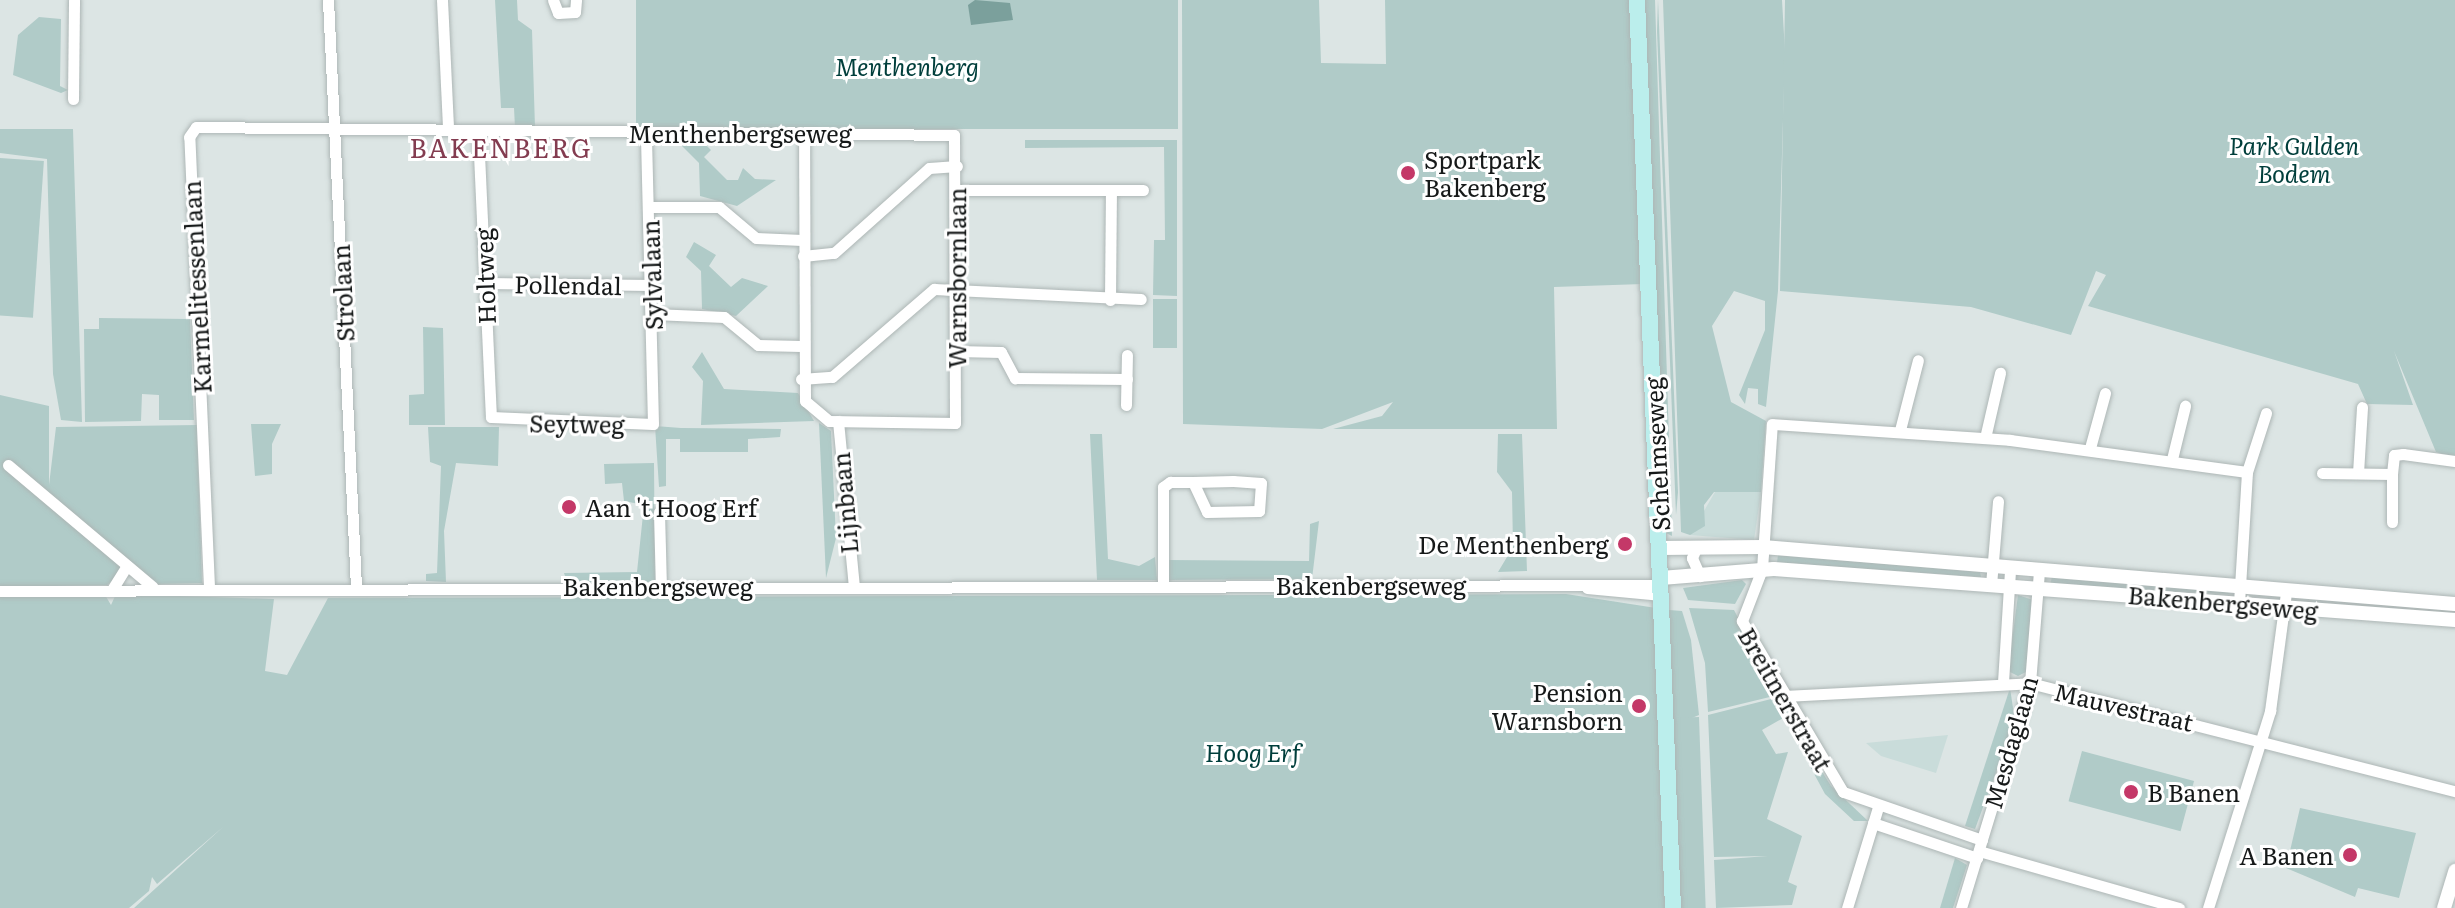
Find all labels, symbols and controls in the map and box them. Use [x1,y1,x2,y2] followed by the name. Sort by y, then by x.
[835,52,979,80] park label: Menthenberg
[628,119,852,147] street label: Menthenbergseweg
[410,131,592,163] district label: BAKENBERG
[2229,131,2359,187] park label: Park Gulden Bodem
[1424,145,1546,201] place label: Sportpark Bakenberg
[1399,164,1417,182] marker: Sportpark Bakenberg
[176,180,216,394] street label: Karmelitessenlaan
[942,187,970,369] street label: Warnsbornlaan
[635,219,667,331] street label: Sylvalaan
[468,227,500,325] street label: Holtweg
[325,243,359,343] street label: Strolaan
[514,269,622,299] street label: Pollendal
[1638,376,1674,532] street label: Schelmseweg
[529,408,625,438] street label: Seytweg
[825,451,863,555] street label: Lijnbaan
[585,493,757,521] place label: Aan 't Hoog Erf
[560,498,578,516] marker: Aan 't Hoog Erf
[1418,530,1609,558] place label: De Menthenberg
[1616,535,1634,553] marker: De Menthenberg
[1276,571,1466,599] street label: Bakenbergseweg
[563,572,753,600] street label: Bakenbergseweg
[2127,579,2319,625] street label: Bakenbergseweg
[1733,622,1839,776] street label: Breitnerstraat
[1977,672,2043,812] street label: Mesdaglaan
[2052,676,2196,736] street label: Mauvestraat
[1491,678,1623,734] place label: Pension Warnsborn
[1630,697,1648,715] marker: Pension Warnsborn
[1205,738,1301,766] park label: Hoog Erf
[2147,778,2240,806] place label: B Banen
[2122,783,2140,801] marker: B Banen
[2239,841,2334,869] place label: A Banen
[2341,846,2359,864] marker: A Banen

